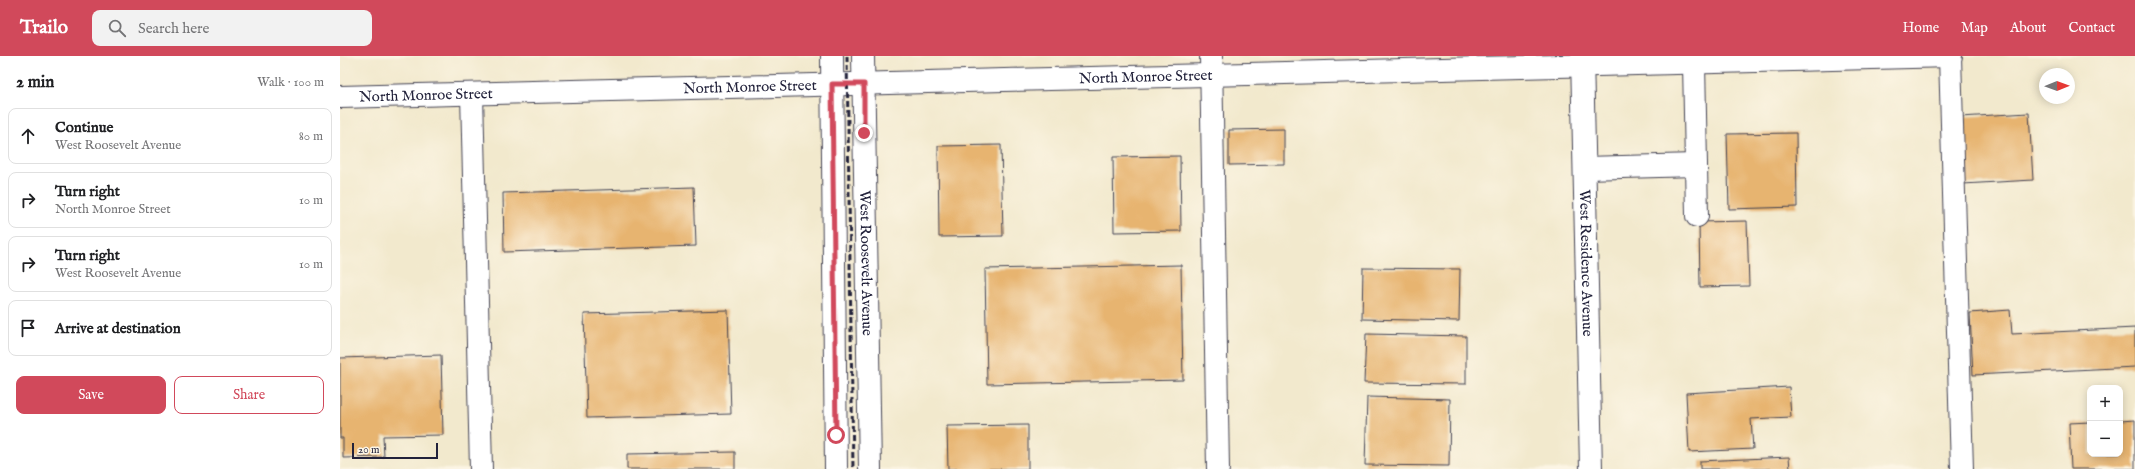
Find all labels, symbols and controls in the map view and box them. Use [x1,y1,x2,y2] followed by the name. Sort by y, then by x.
[92,10,372,46] search box
[20,16,68,40] text: Trailo
[106,17,128,39] icon: search
[138,19,209,38] text: Search here
[1903,19,1939,37] text: Home
[1961,19,1988,37] text: Map
[2010,19,2046,37] text: About
[2068,19,2115,37] text: Contact
[1079,66,1213,88] street label: North Monroe Street
[2039,68,2075,104] north arrow
[16,72,54,93] text: 2 min
[257,74,324,91] text: Walk · 100 m
[683,76,817,98] street label: North Monroe Street
[359,84,493,107] street label: North Monroe Street
[55,118,113,137] text: Continue
[855,124,873,142] route end
[17,125,39,147] icon: ahead
[299,128,323,145] text: 80 m
[55,137,181,154] text: West Roosevelt Avenue
[55,182,120,201] text: Turn right
[17,189,39,211] icon: right
[1575,189,1597,337] street label: West Residence Avenue
[855,190,877,336] street label: West Roosevelt Avenue
[299,192,323,209] text: 10 m
[55,201,171,218] text: North Monroe Street
[55,246,120,265] text: Turn right
[17,253,39,275] icon: right
[299,256,323,273] text: 10 m
[55,265,181,282] text: West Roosevelt Avenue
[17,317,39,339] icon: arrive
[55,319,181,338] text: Arrive at destination
[16,376,166,414] button: Save
[174,376,324,414] button: Share
[2087,385,2123,457] map controls
[2087,385,2123,421] button: +
[2087,421,2123,457] button: −
[827,426,845,444] route start
[352,441,438,460] scale bar
[358,443,379,457] text: 20 m

